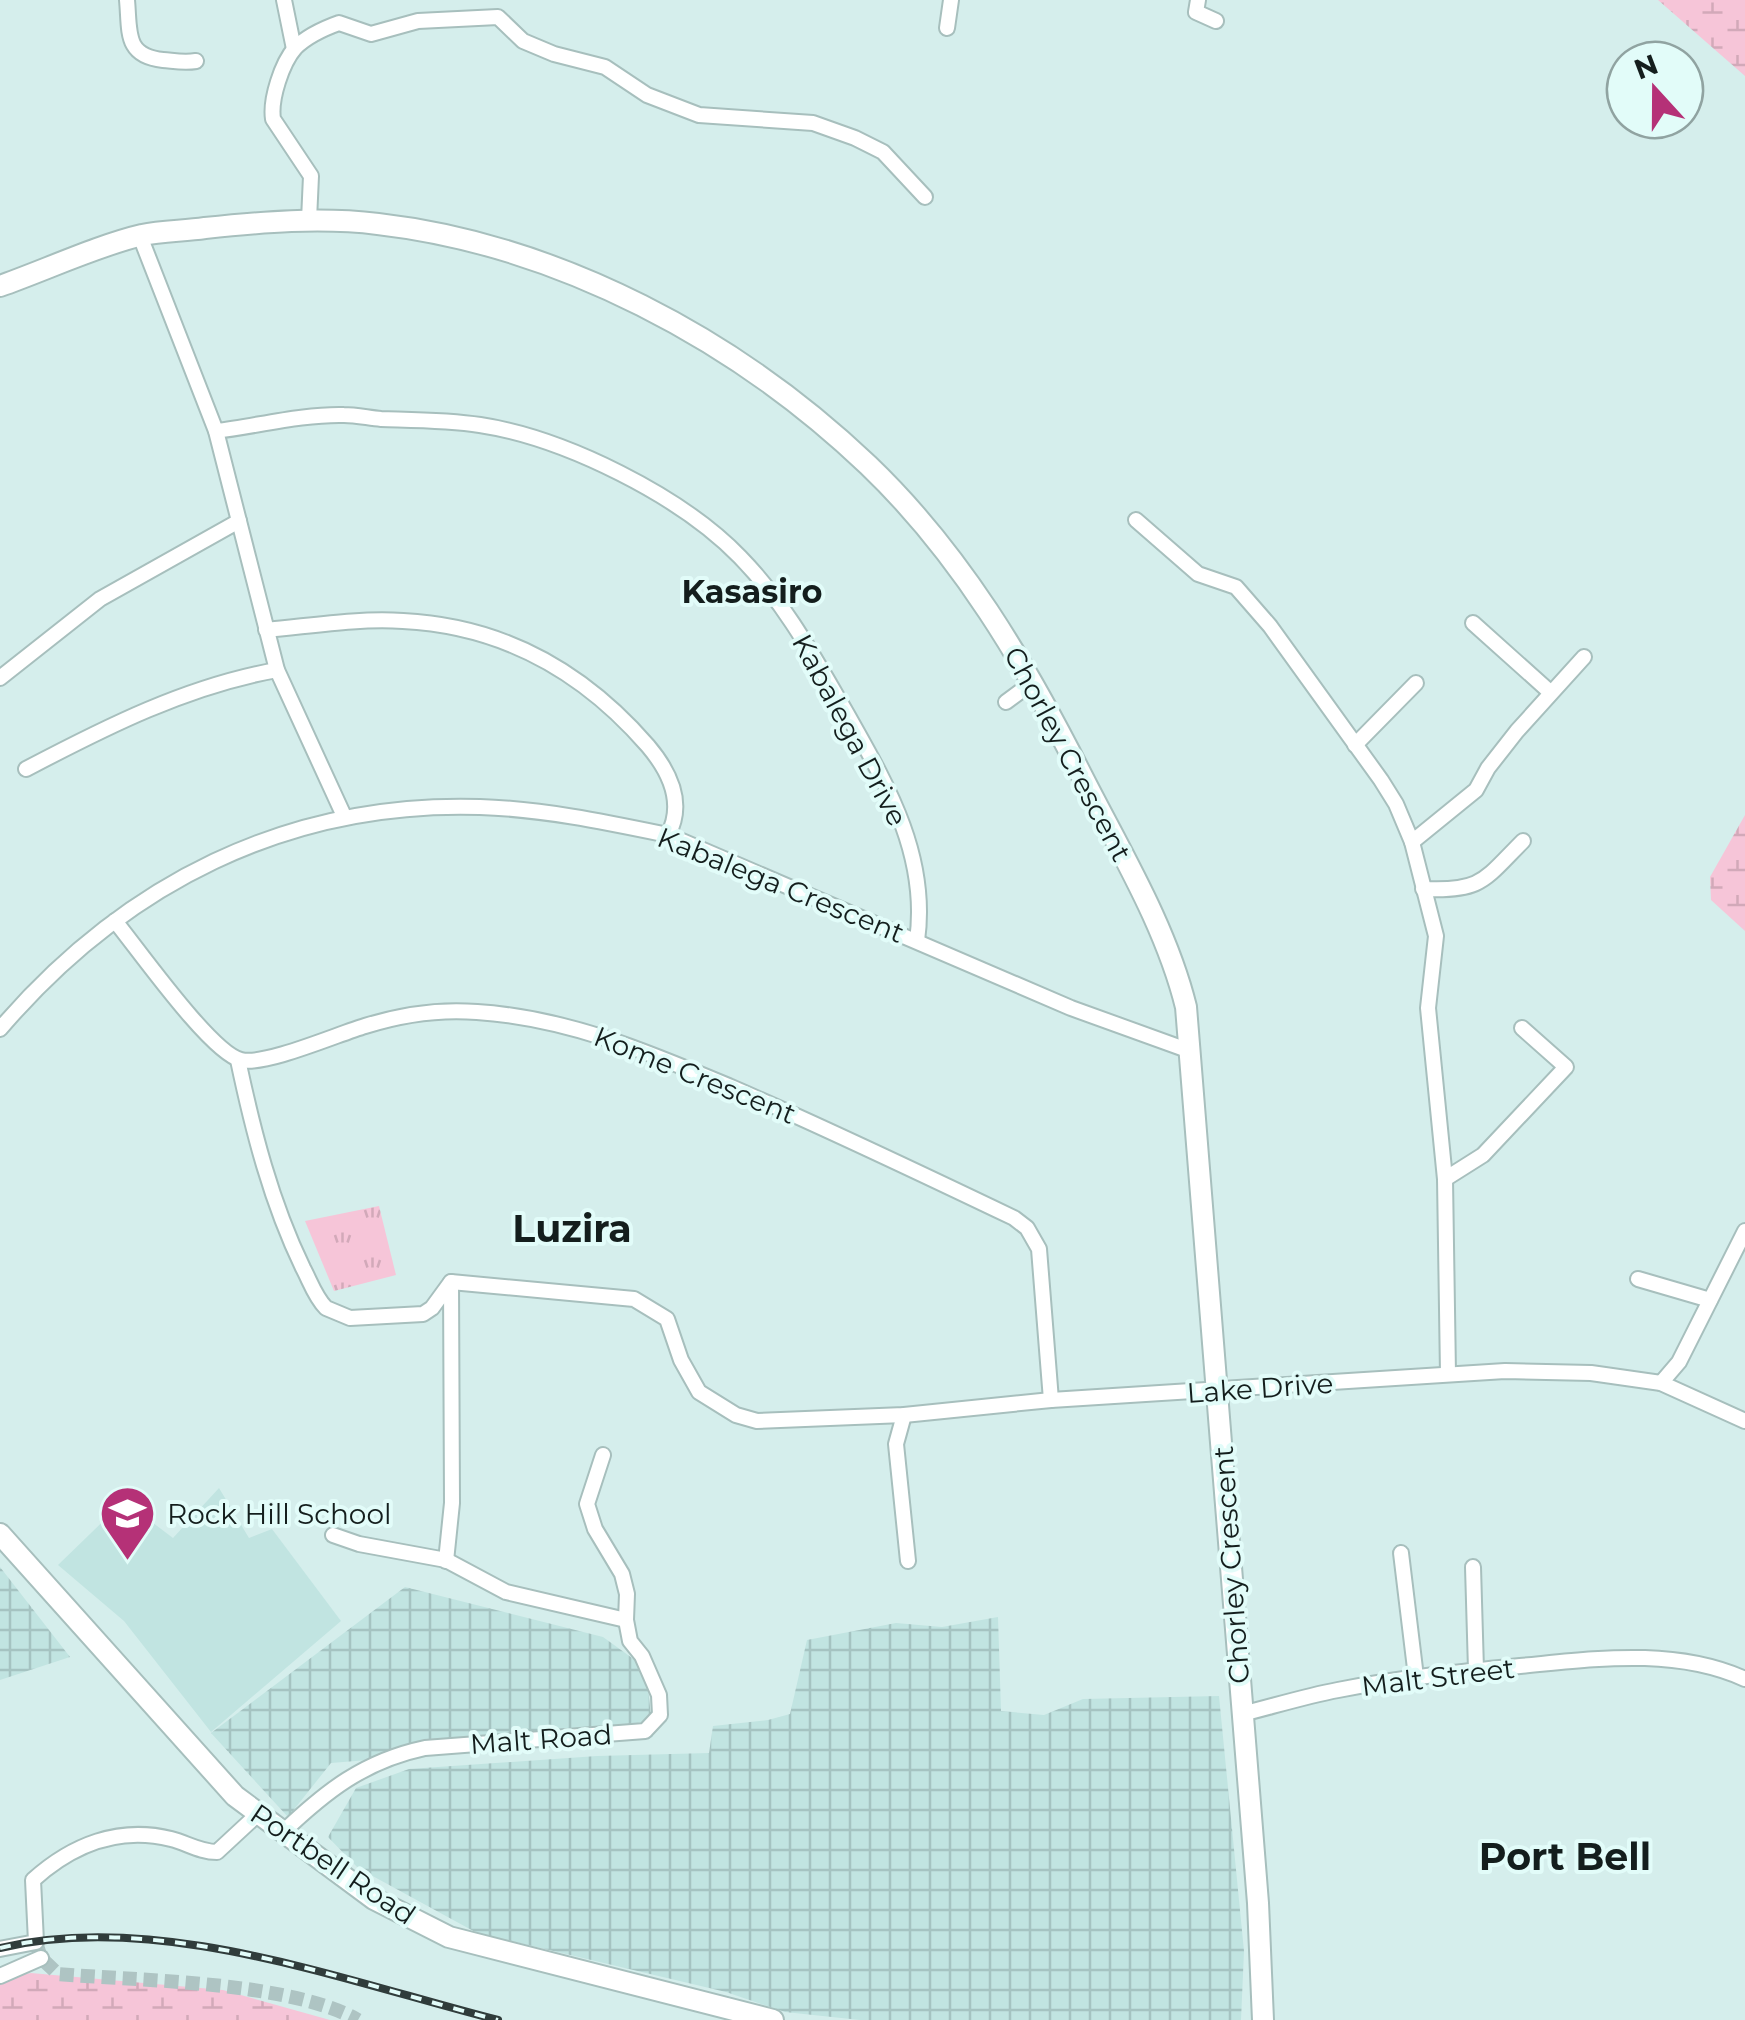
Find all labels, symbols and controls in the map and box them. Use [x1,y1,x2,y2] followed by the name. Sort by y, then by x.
[1605,40,1705,140] north arrow
[1629,47,1663,87] text: N
[682,572,822,611] district label: Kasasiro
[785,628,915,832] street label: Kabalega Drive
[997,641,1139,867] street label: Chorley Crescent
[653,820,909,950] street label: Kabalega Crescent
[589,1019,801,1131] street label: Kome Crescent
[512,1205,632,1252] district label: Luzira
[1186,1366,1334,1410] street label: Lake Drive
[1206,1445,1256,1685] street label: Chorley Crescent
[98,1484,158,1563] school or university icon: Rock Hill School
[167,1497,391,1531] place label: Rock Hill School
[1360,1651,1516,1703] street label: Malt Street
[469,1717,613,1761] street label: Malt Road
[244,1796,422,1932] street label: Portbell Road
[1479,1833,1651,1880] district label: Port Bell

